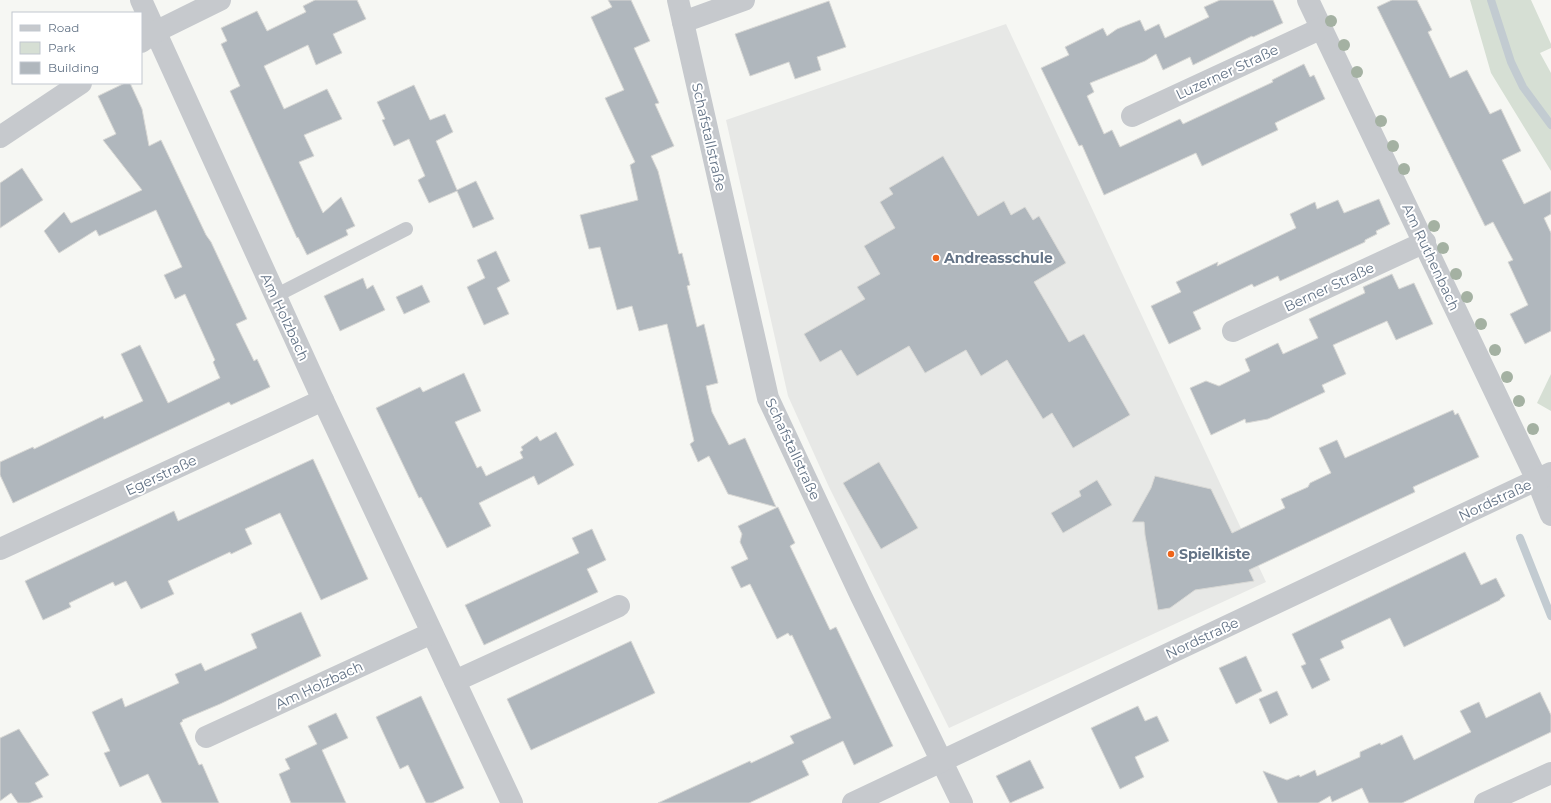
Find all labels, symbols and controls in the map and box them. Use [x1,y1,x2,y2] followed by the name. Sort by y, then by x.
[12,12,142,84] legend
[48,20,79,35] text: Road
[48,40,76,55] text: Park
[1173,40,1281,104] street label: Luzerner Straße
[48,60,99,75] text: Building
[688,81,730,193] street label: Schafstallstraße
[1398,201,1464,313] street label: Am Ruthenbach
[943,249,1053,267] place label: Andreasschule
[931,253,941,263] marker: Andreasschule
[1281,258,1377,316] street label: Berner Straße
[257,270,313,364] street label: Am Holzbach
[761,395,825,503] street label: Schafstallstraße
[123,451,199,499] street label: Egerstraße
[1456,475,1534,525] street label: Nordstraße
[1179,545,1251,563] place label: Spielkiste
[1166,549,1176,559] marker: Spielkiste
[1163,613,1241,663] street label: Nordstraße
[272,657,366,713] street label: Am Holzbach

